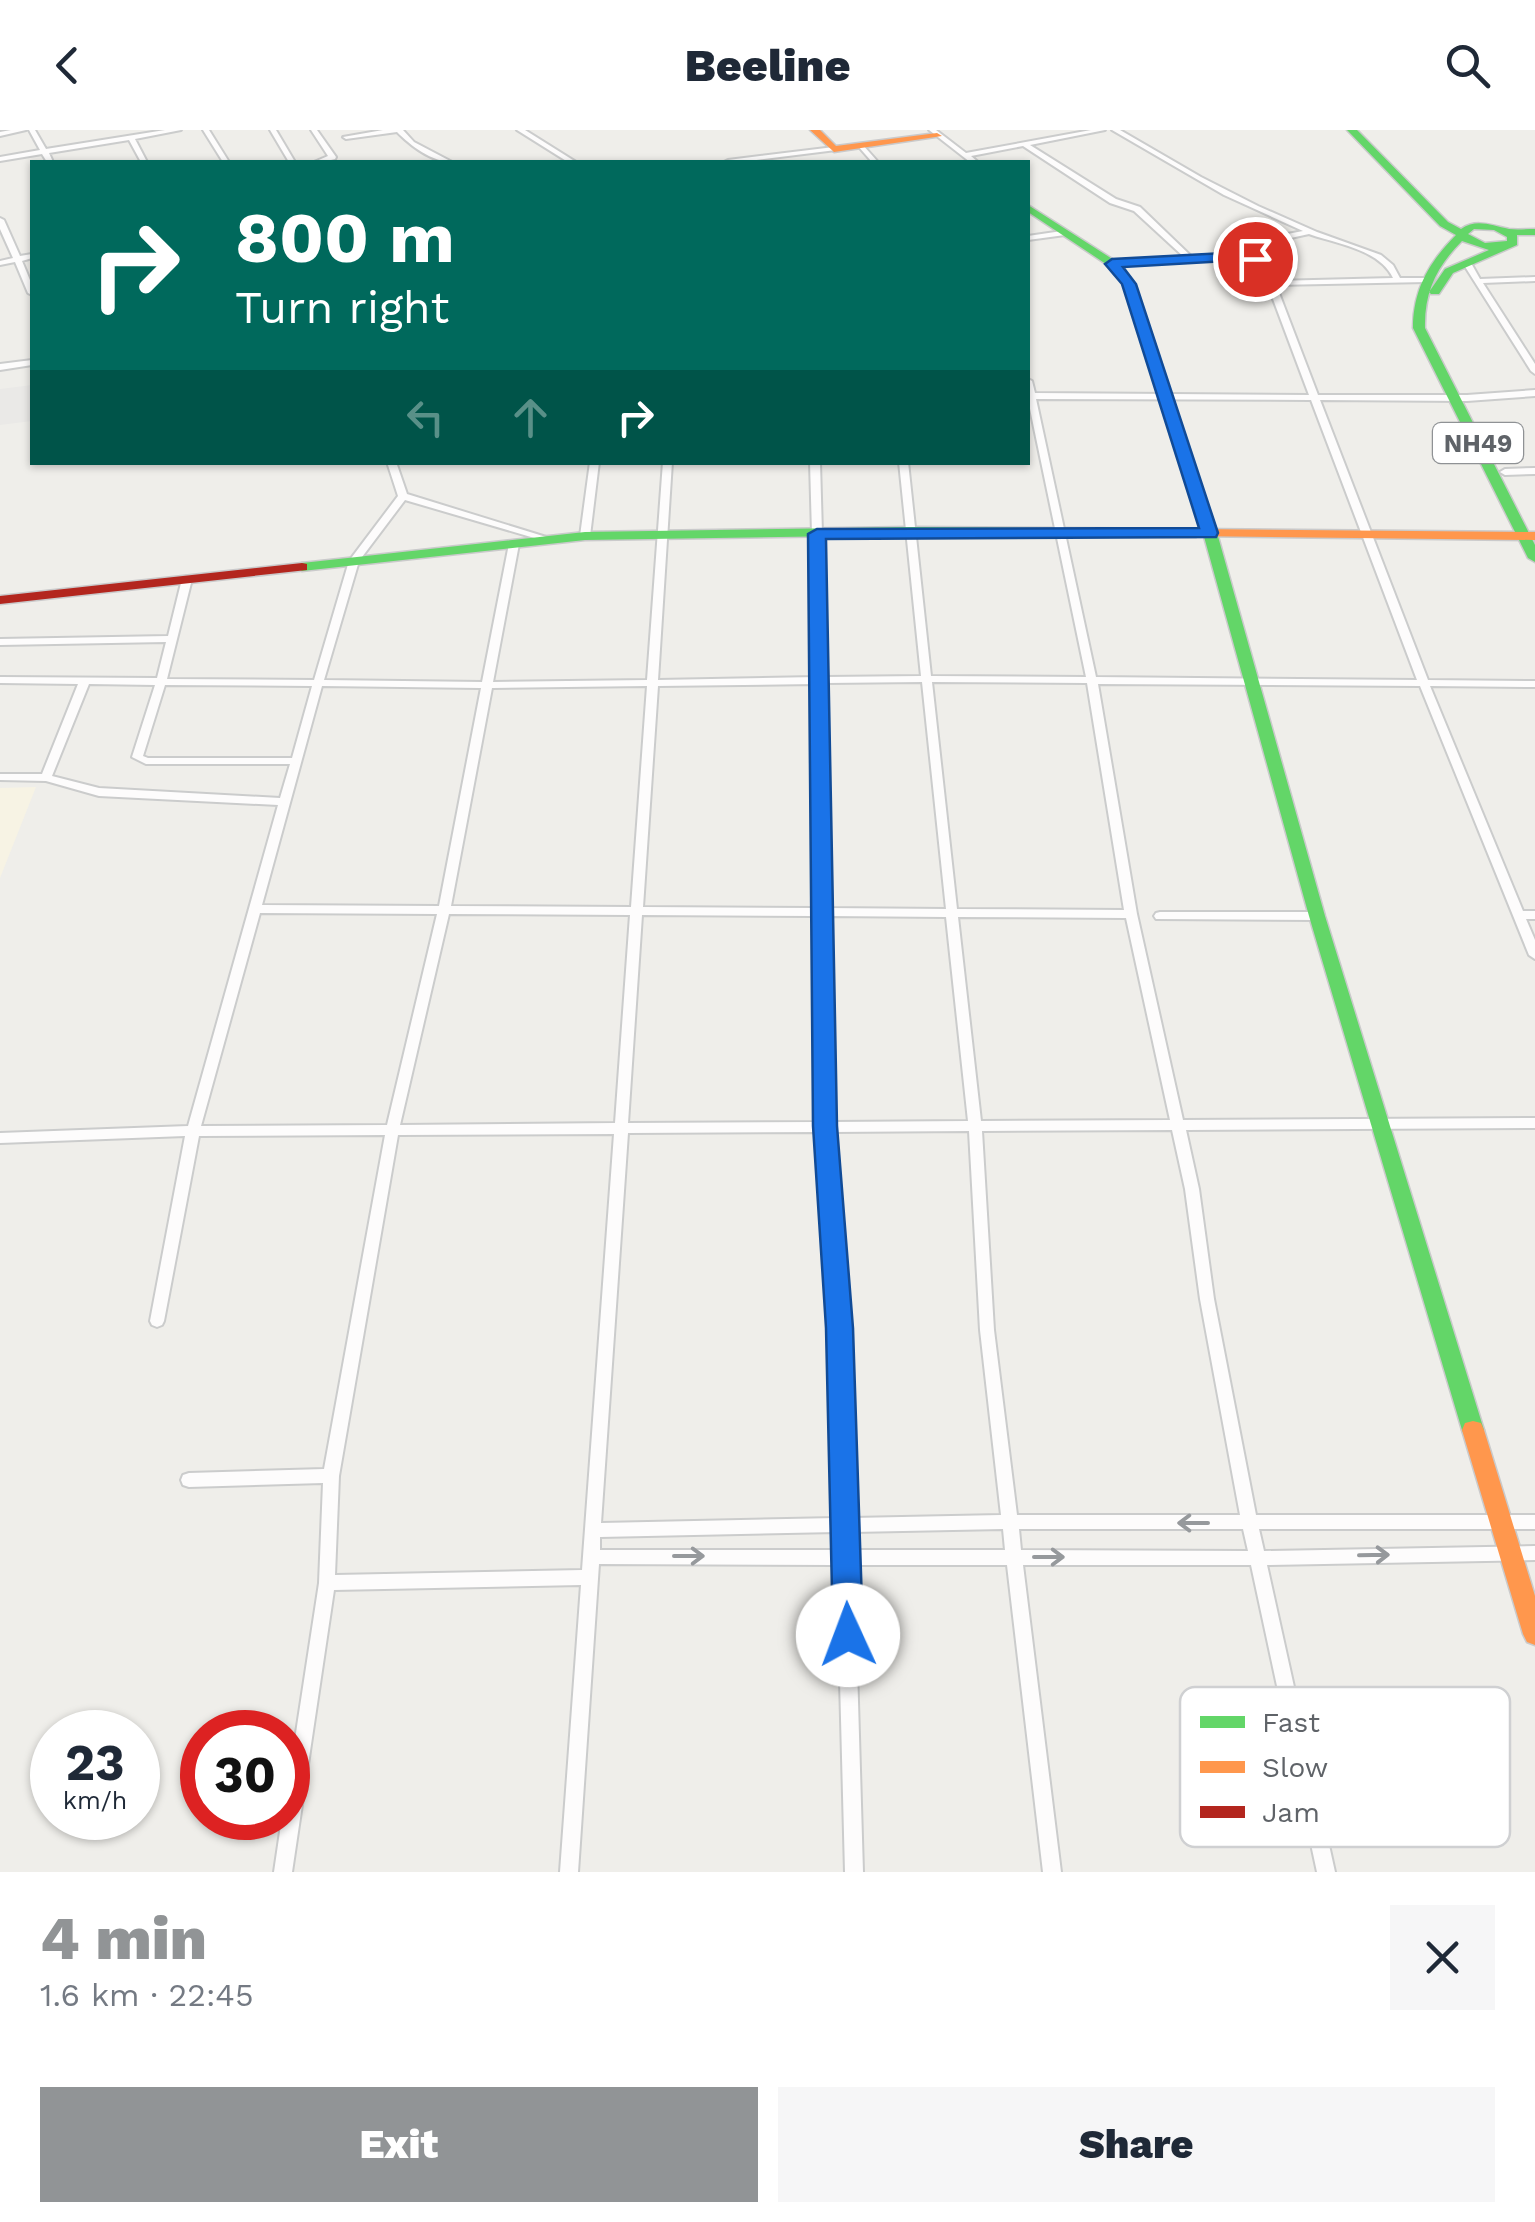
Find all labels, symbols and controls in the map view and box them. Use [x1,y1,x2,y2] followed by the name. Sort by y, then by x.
[40,38,95,93] icon: back
[1440,38,1495,93] icon: search
[685,39,850,92] text: Beeline
[235,197,455,279] text: 800 m
[70,200,200,330] icon: right
[1213,217,1298,302] pin
[1228,232,1283,287] icon: arrive
[235,281,449,334] text: Turn right
[398,390,453,445] icon: left
[503,390,558,445] icon: ahead
[608,390,663,445] icon: right
[1433,423,1523,463] road number: NH49
[1177,1514,1210,1532] one-way arrow
[1357,1546,1389,1565] one-way arrow
[672,1547,704,1566] one-way arrow
[1032,1548,1064,1566] one-way arrow
[796,1583,900,1687] position arrow
[1180,1687,1510,1847] legend
[1262,1706,1320,1739] text: Fast
[180,1710,310,1840] speed limit sign: 30
[65,1733,125,1792] text: 23
[1262,1751,1328,1784] text: Slow
[63,1786,127,1815] text: km/h
[1262,1796,1320,1829] text: Jam
[40,1903,207,1974] text: 4 min
[1390,1905,1495,2010] button: close
[40,1976,254,2014] text: 1.6 km · 22:45
[40,2087,758,2202] button: Exit
[778,2087,1495,2202] button: Share

